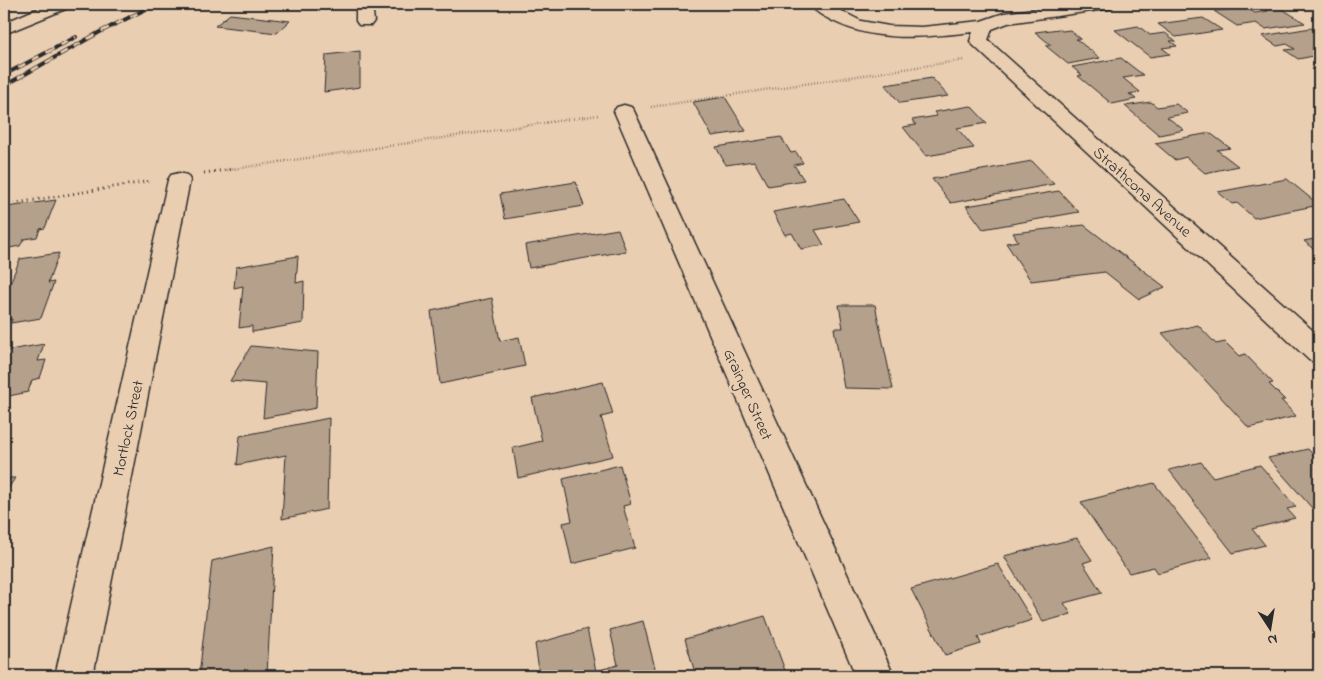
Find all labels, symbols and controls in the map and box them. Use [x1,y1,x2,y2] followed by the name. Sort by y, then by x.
[1087,141,1197,244] street label: Strathcona Avenue
[716,345,778,445] street label: Grainger Street
[107,377,151,479] street label: Mortlock Street
[1246,602,1296,652] north arrow
[1266,628,1279,651] text: N

